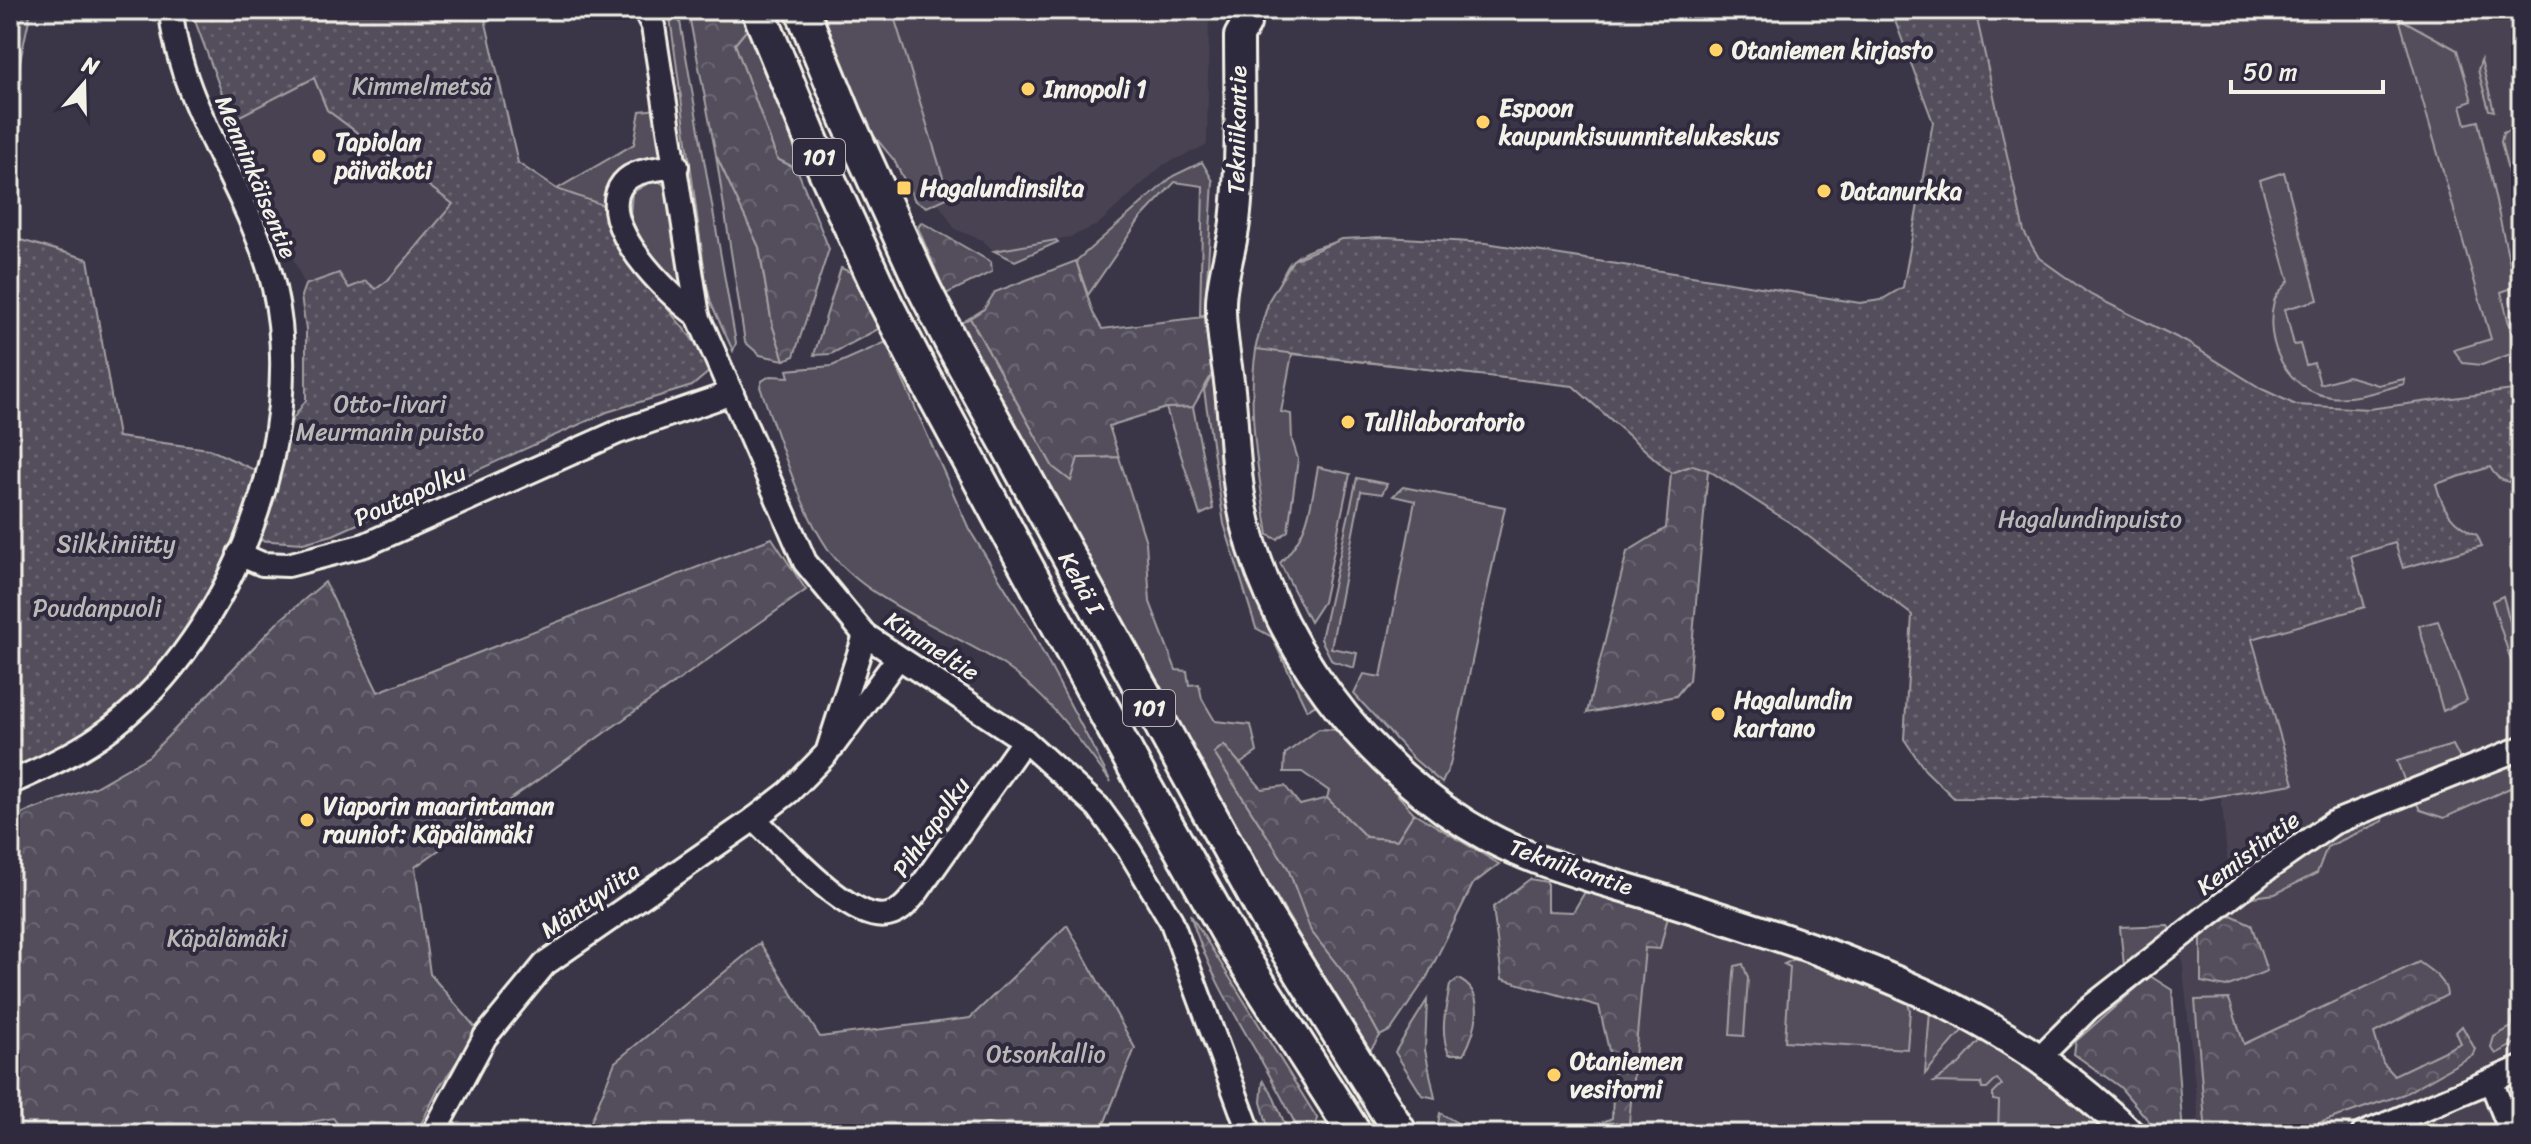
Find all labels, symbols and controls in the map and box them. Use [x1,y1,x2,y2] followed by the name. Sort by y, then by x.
[1732,29,1934,71] place label: Otaniemen kirjasto
[1707,41,1725,59] marker: Otaniemen kirjasto
[44,44,124,124] north arrow
[76,44,105,87] text: N
[2231,44,2383,94] scale bar
[2243,51,2298,93] text: 50 m
[352,65,493,107] park label: Kimmelmetsä
[1215,65,1259,195] street label: Tekniikantie
[1042,68,1146,110] place label: Innopoli 1
[1019,80,1037,98] marker: Innopoli 1
[1498,87,1780,157] place label: Espoon kaupunkisuunnitelukeskus
[203,89,309,266] street label: Menninkäisentie
[1474,113,1492,131] marker: Espoon kaupunkisuunnitelukeskus
[333,121,433,191] place label: Tapiolan päiväkoti
[793,139,845,175] road number: 101
[310,147,328,165] marker: Tapiolan päiväkoti
[920,167,1085,209] place label: Hagalundinsilta
[1840,170,1962,212] place label: Datanurkka
[895,179,913,197] marker: Hagalundinsilta
[1815,182,1833,200] marker: Datanurkka
[296,383,484,453] park label: Otto-Iivari Meurmanin puisto
[1364,401,1526,443] place label: Tullilaboratorio
[1339,413,1357,431] marker: Tullilaboratorio
[347,451,473,538] street label: Poutapolku
[1998,498,2182,540] park label: Hagalundinpuisto
[56,523,176,565] park label: Silkkiniitty
[1046,543,1116,624] street label: Kehä I
[33,587,162,629] park label: Poudanpuoli
[876,599,988,693] street label: Kimmeltie
[1733,679,1852,749] place label: Hagalundin kartano
[1123,690,1175,726] road number: 101
[1709,705,1727,723] marker: Hagalundin kartano
[881,768,981,886] street label: Pihkapolku
[322,785,554,855] place label: Viaporin maarintaman rauniot: Käpälämäki
[2187,800,2309,906] street label: Kemistintie
[298,811,316,829] marker: Viaporin maarintaman rauniot: Käpälämäki
[1503,826,1639,908] street label: Tekniikantie
[531,850,649,950] street label: Mäntyviita
[167,917,288,959] park label: Käpälämäki
[986,1033,1106,1075] park label: Otsonkallio
[1570,1040,1683,1110] place label: Otaniemen vesitorni
[1545,1066,1563,1084] marker: Otaniemen vesitorni

